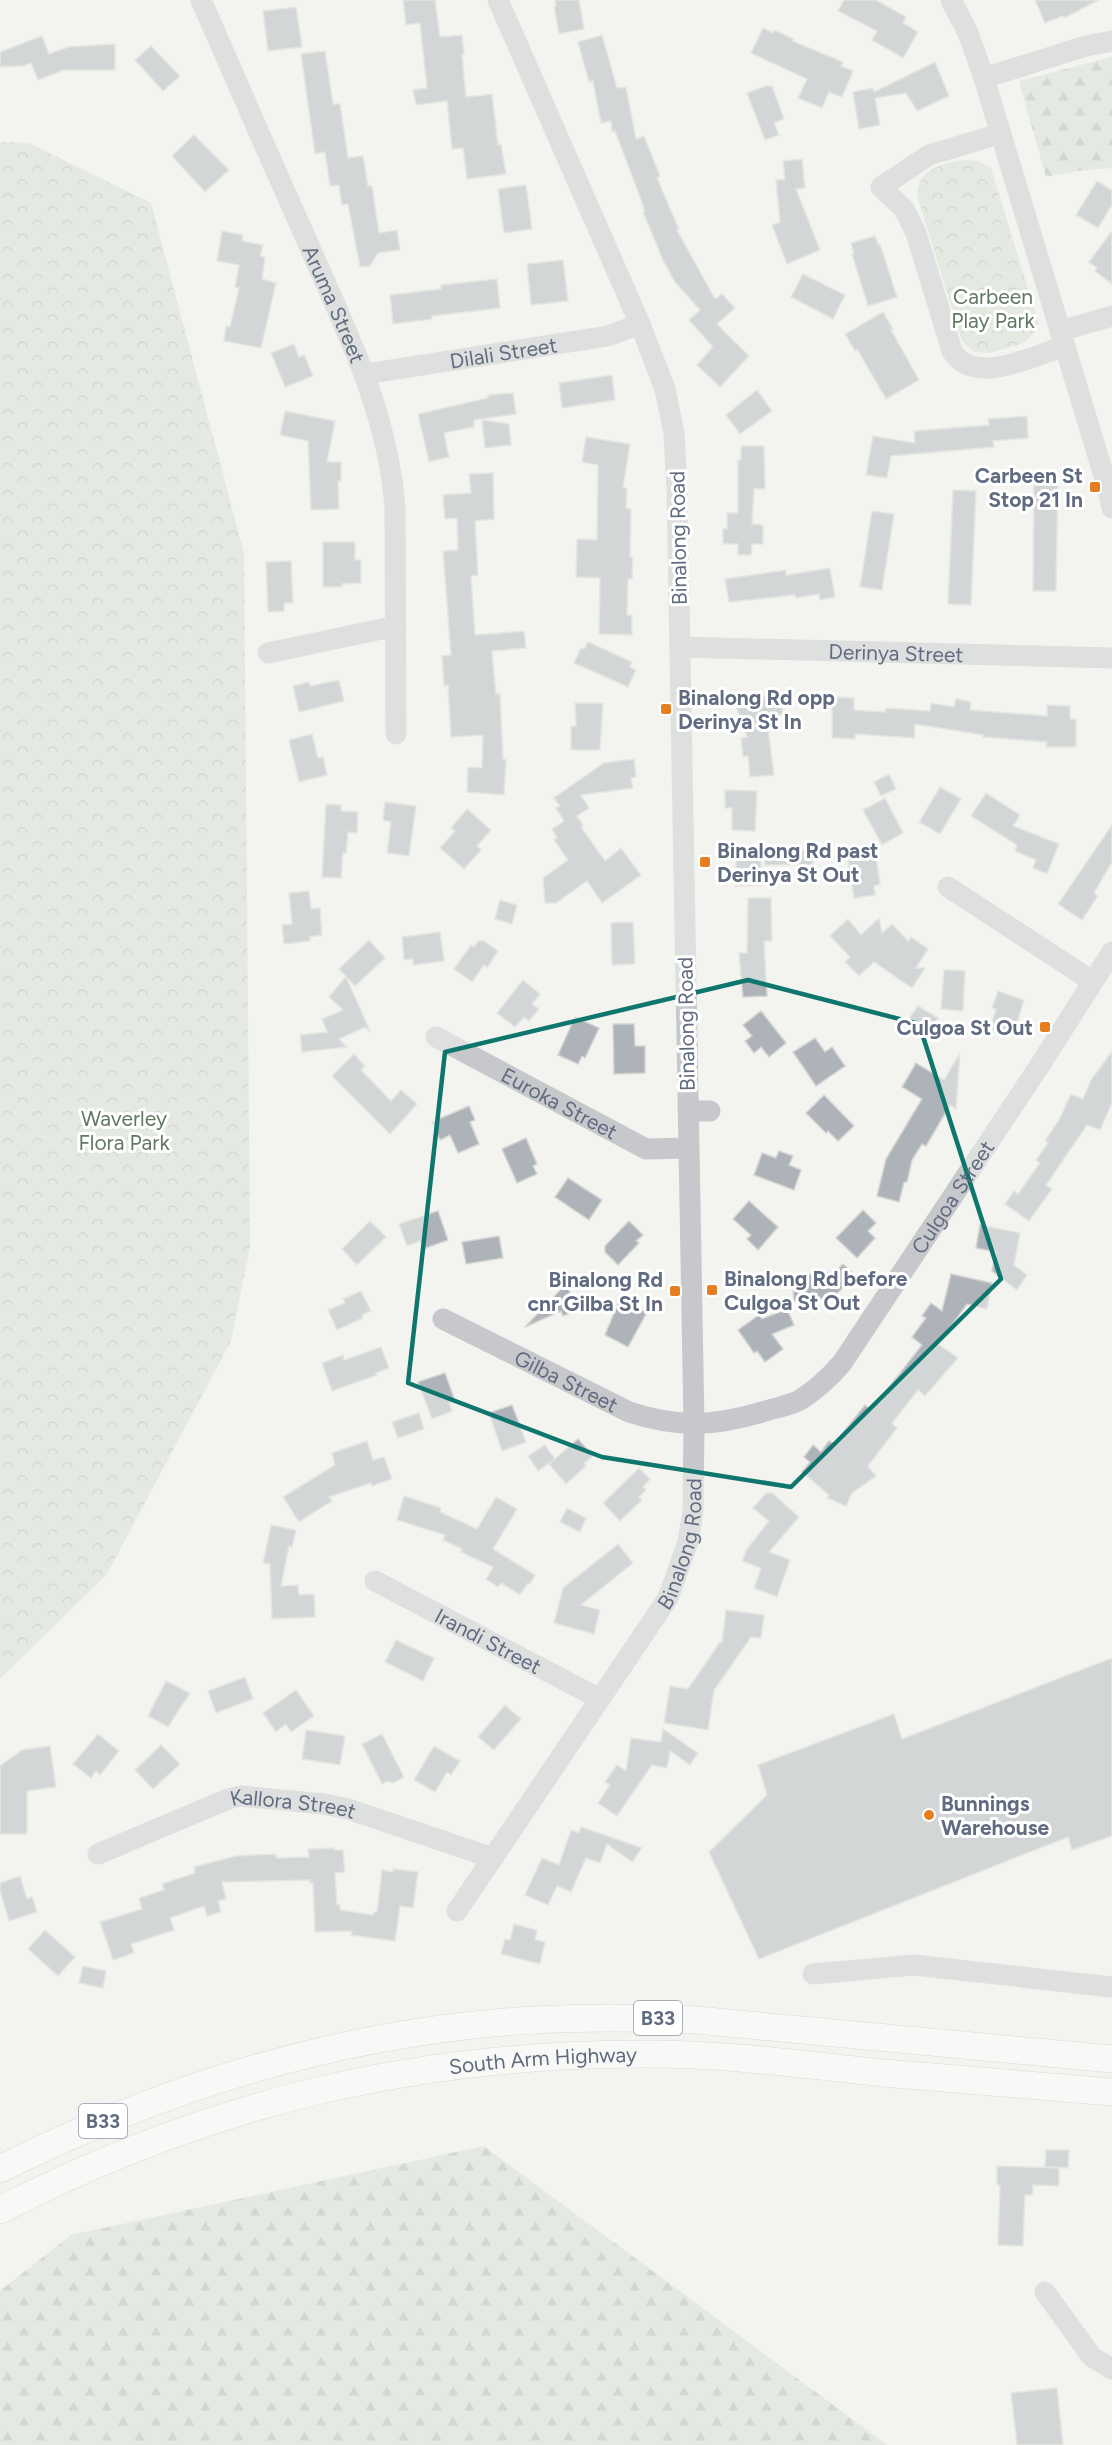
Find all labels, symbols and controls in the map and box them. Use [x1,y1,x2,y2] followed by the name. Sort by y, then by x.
[298,241,371,366] street label: Aruma Street
[951,284,1036,333] park label: Carbeen Play Park
[448,332,559,373] street label: Dilali Street
[975,463,1083,512] place label: Carbeen St Stop 21 In
[664,471,692,605] street label: Binalong Road
[1088,480,1102,494] marker: Carbeen St Stop 21 In
[828,638,964,667] street label: Derinya Street
[678,685,835,734] place label: Binalong Rd opp Derinya St In
[659,702,673,716] marker: Binalong Rd opp Derinya St In
[717,838,878,887] place label: Binalong Rd past Derinya St Out
[698,855,712,869] marker: Binalong Rd past Derinya St Out
[672,957,700,1091] street label: Binalong Road
[897,1015,1033,1040] place label: Culgoa St Out
[1038,1020,1052,1034] marker: Culgoa St Out
[497,1062,622,1144] street label: Euroka Street
[78,1106,170,1155] park label: Waverley Flora Park
[906,1135,999,1258] street label: Culgoa Street
[724,1266,908,1315] place label: Binalong Rd before Culgoa St Out
[527,1267,663,1316] place label: Binalong Rd cnr Gilba St In
[705,1283,719,1297] marker: Binalong Rd before Culgoa St Out
[668,1284,682,1298] marker: Binalong Rd cnr Gilba St In
[511,1344,622,1417] street label: Gilba Street
[652,1478,706,1614] street label: Binalong Road
[431,1602,546,1679] street label: Irandi Street
[227,1783,360,1823] street label: Kallora Street
[941,1791,1049,1840] place label: Bunnings Warehouse
[922,1808,936,1822] marker: Bunnings Warehouse
[634,2001,682,2035] road number: B33
[447,2041,637,2079] street label: South Arm Highway
[79,2104,127,2138] road number: B33

